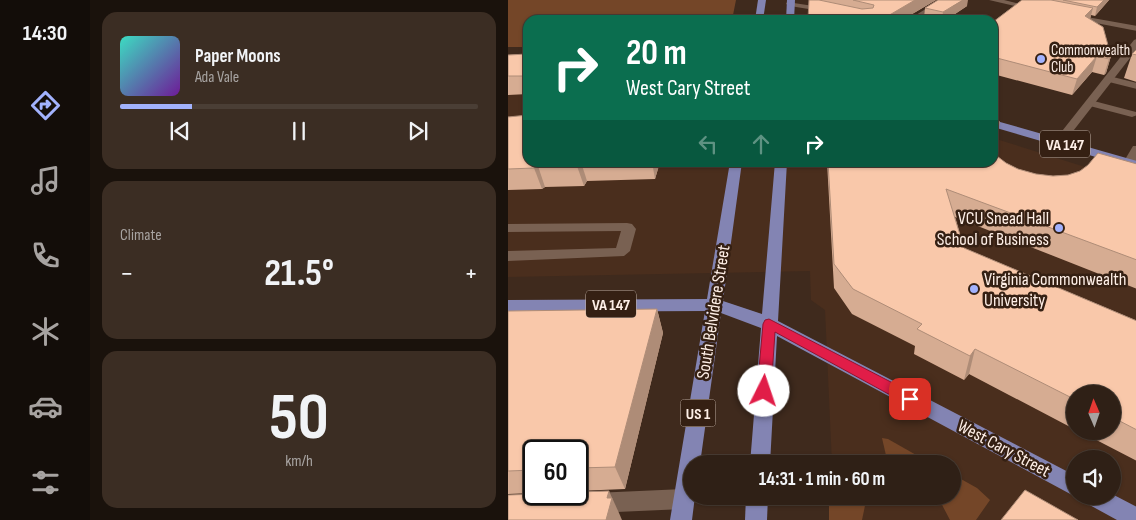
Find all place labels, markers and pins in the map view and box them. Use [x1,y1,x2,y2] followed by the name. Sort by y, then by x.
[1051,41,1130,77] place label: Commonwealth Club
[1035,53,1047,65] marker: Commonwealth Club
[937,208,1049,250] place label: VCU Snead Hall School of Business
[1053,222,1065,234] marker: VCU Snead Hall School of Business
[984,269,1127,311] place label: Virginia Commonwealth University
[968,283,980,295] marker: Virginia Commonwealth University
[889,378,931,420] pin

